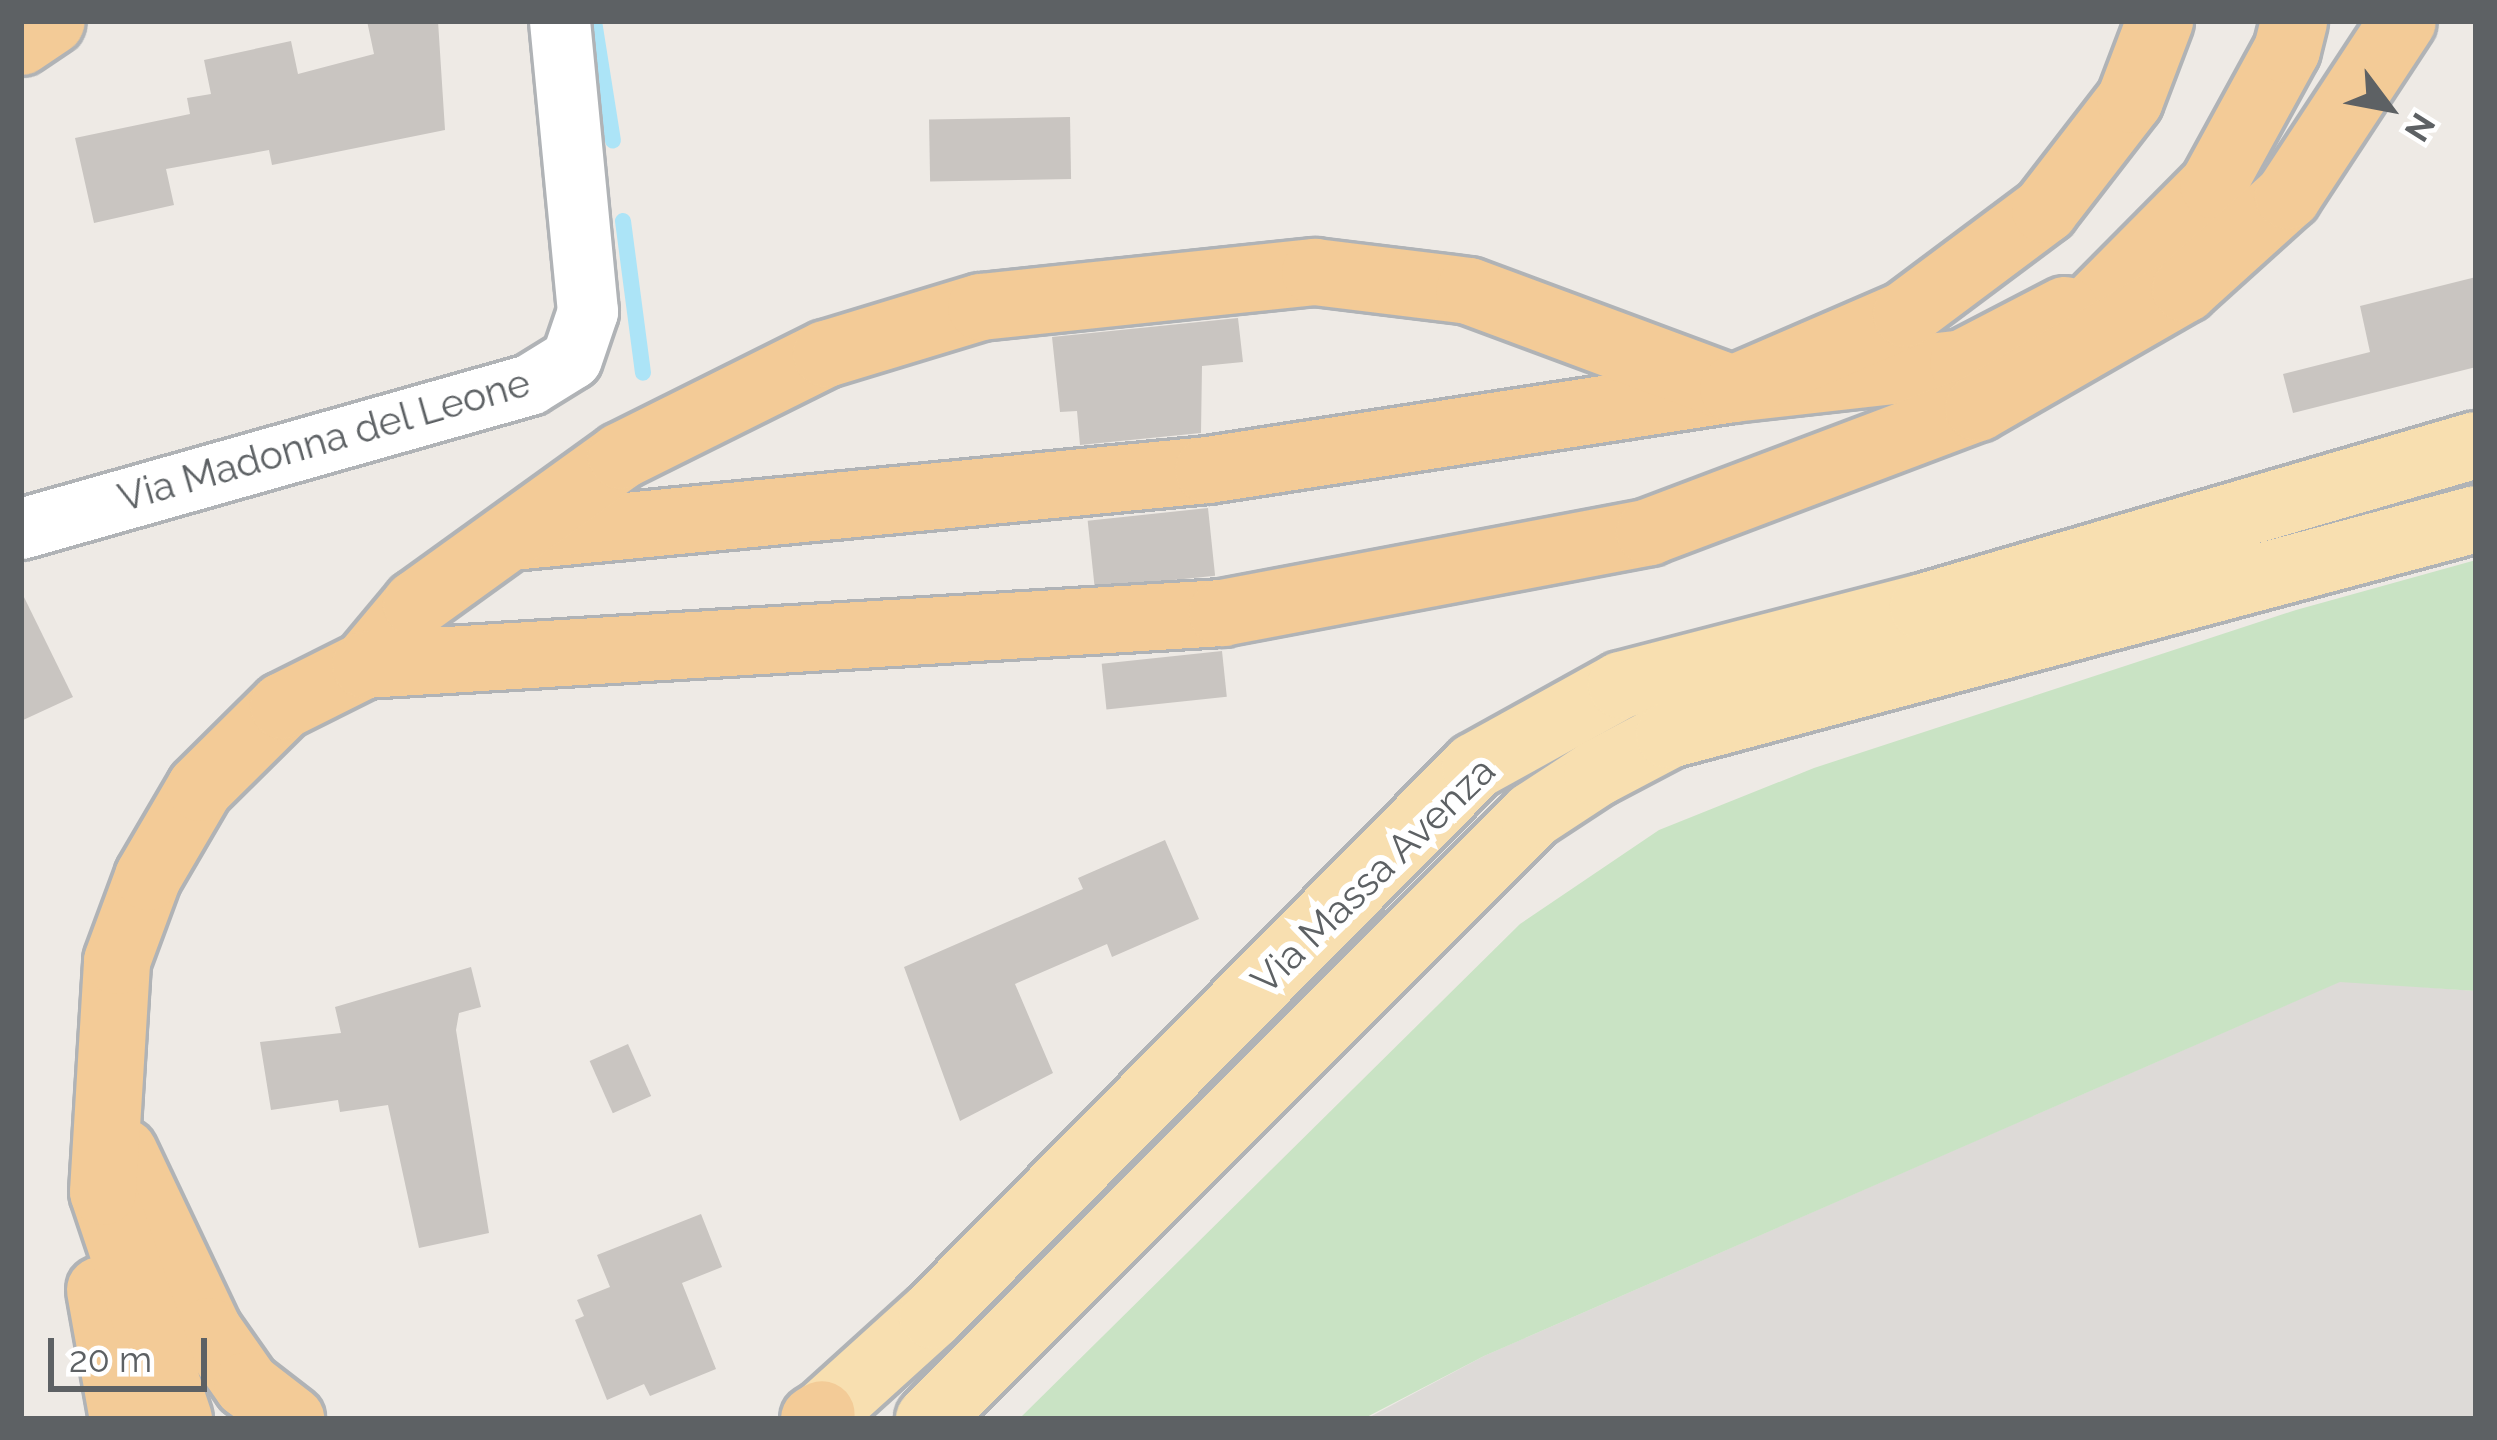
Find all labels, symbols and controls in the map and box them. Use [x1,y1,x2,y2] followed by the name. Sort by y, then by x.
[2329,48,2449,168] north arrow
[2397,106,2443,148] text: N
[112,359,536,521] street label: Via Madonna del Leone
[1241,746,1505,1004] street label: Via Massa Avenza
[54,1314,213,1388] scale bar
[69,1338,152,1380] text: 20 m

